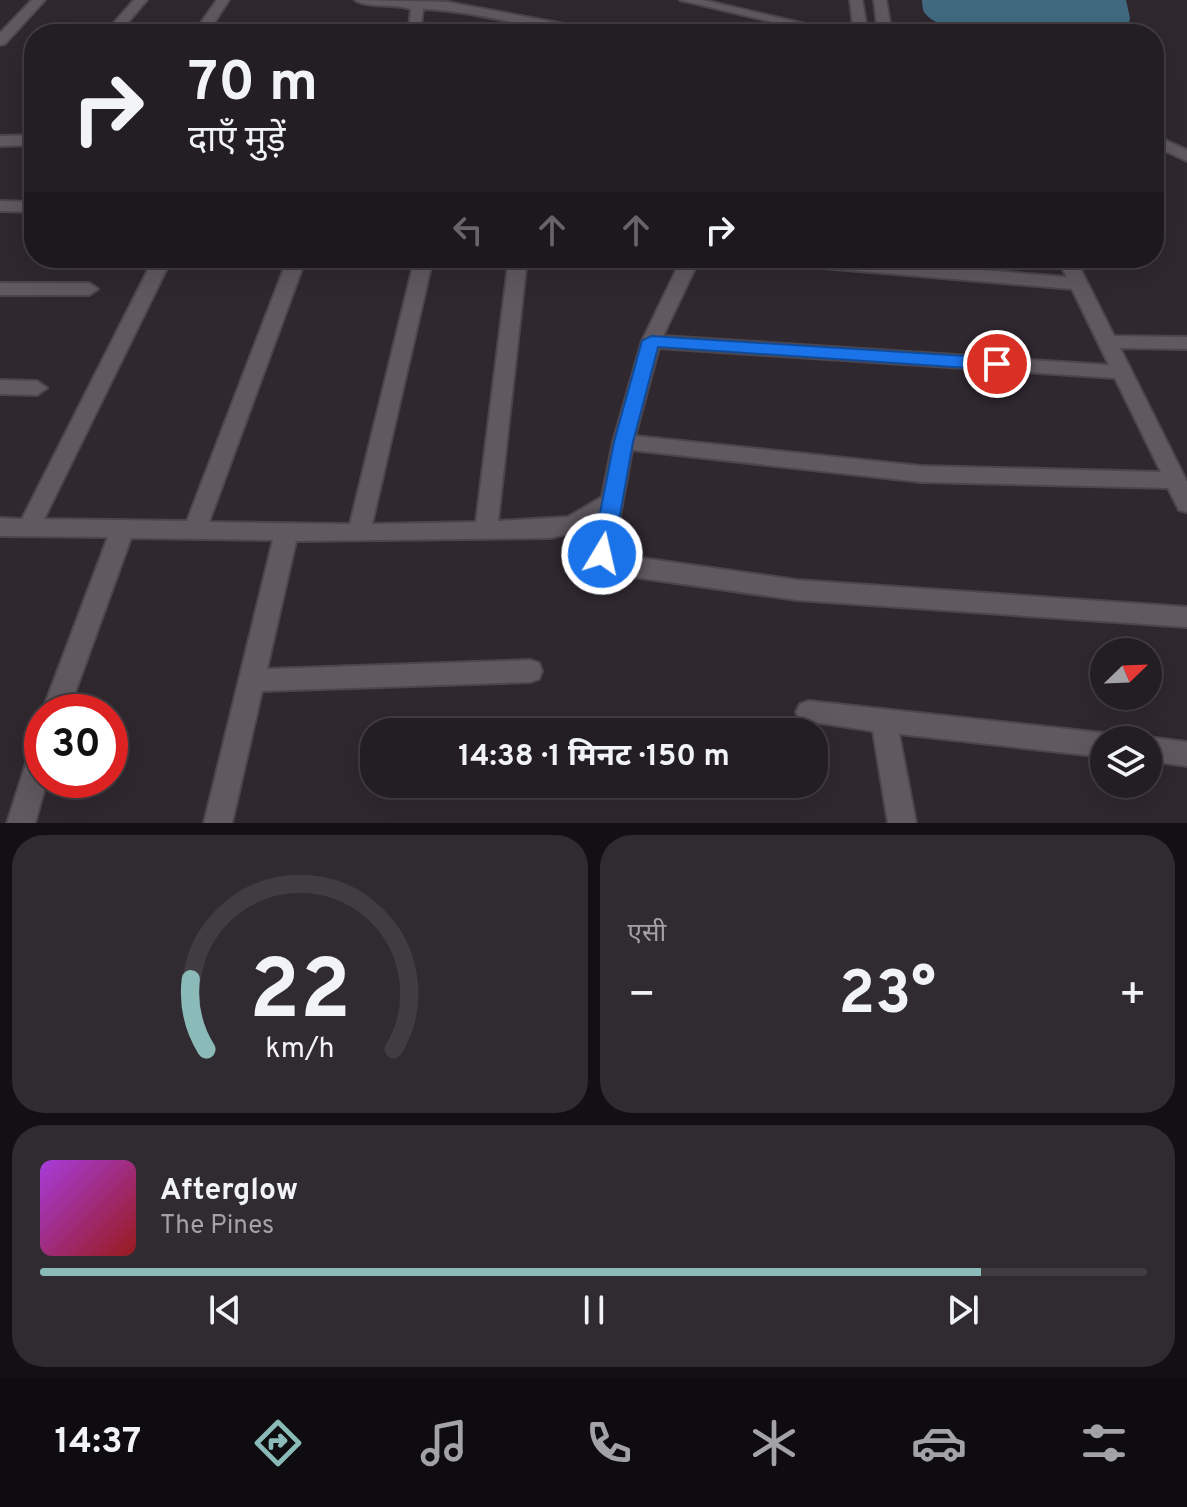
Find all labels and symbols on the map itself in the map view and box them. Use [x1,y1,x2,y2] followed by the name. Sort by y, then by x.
[963,330,1031,398] pin
[560,512,644,596] position arrow
[1090,638,1162,710] north arrow
[24,694,128,798] speed limit sign: 30

